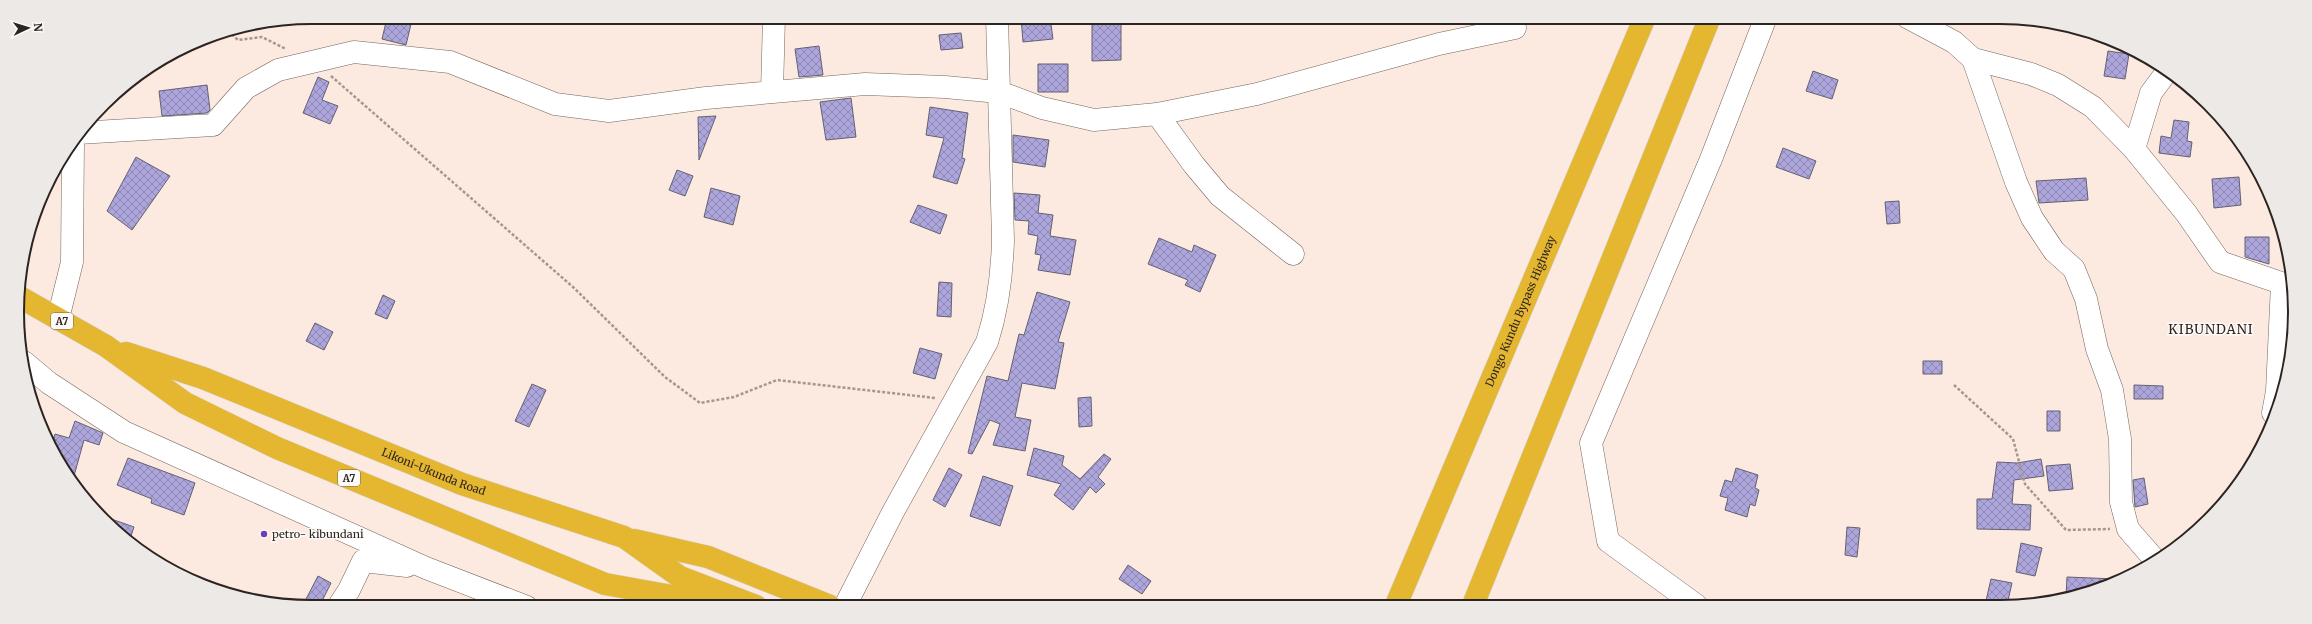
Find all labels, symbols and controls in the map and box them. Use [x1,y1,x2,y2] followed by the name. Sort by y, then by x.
[8,8,48,48] north arrow
[31,22,45,32] text: N
[1482,233,1559,389] street label: Dongo Kundu Bypass Highway
[51,313,73,329] road number: A7
[2168,321,2254,338] district label: KIBUNDANI
[380,445,488,498] street label: Likoni-Ukunda Road
[338,470,360,486] road number: A7
[272,527,364,541] place label: petro- kibundani
[259,529,269,539] marker: petro- kibundani

